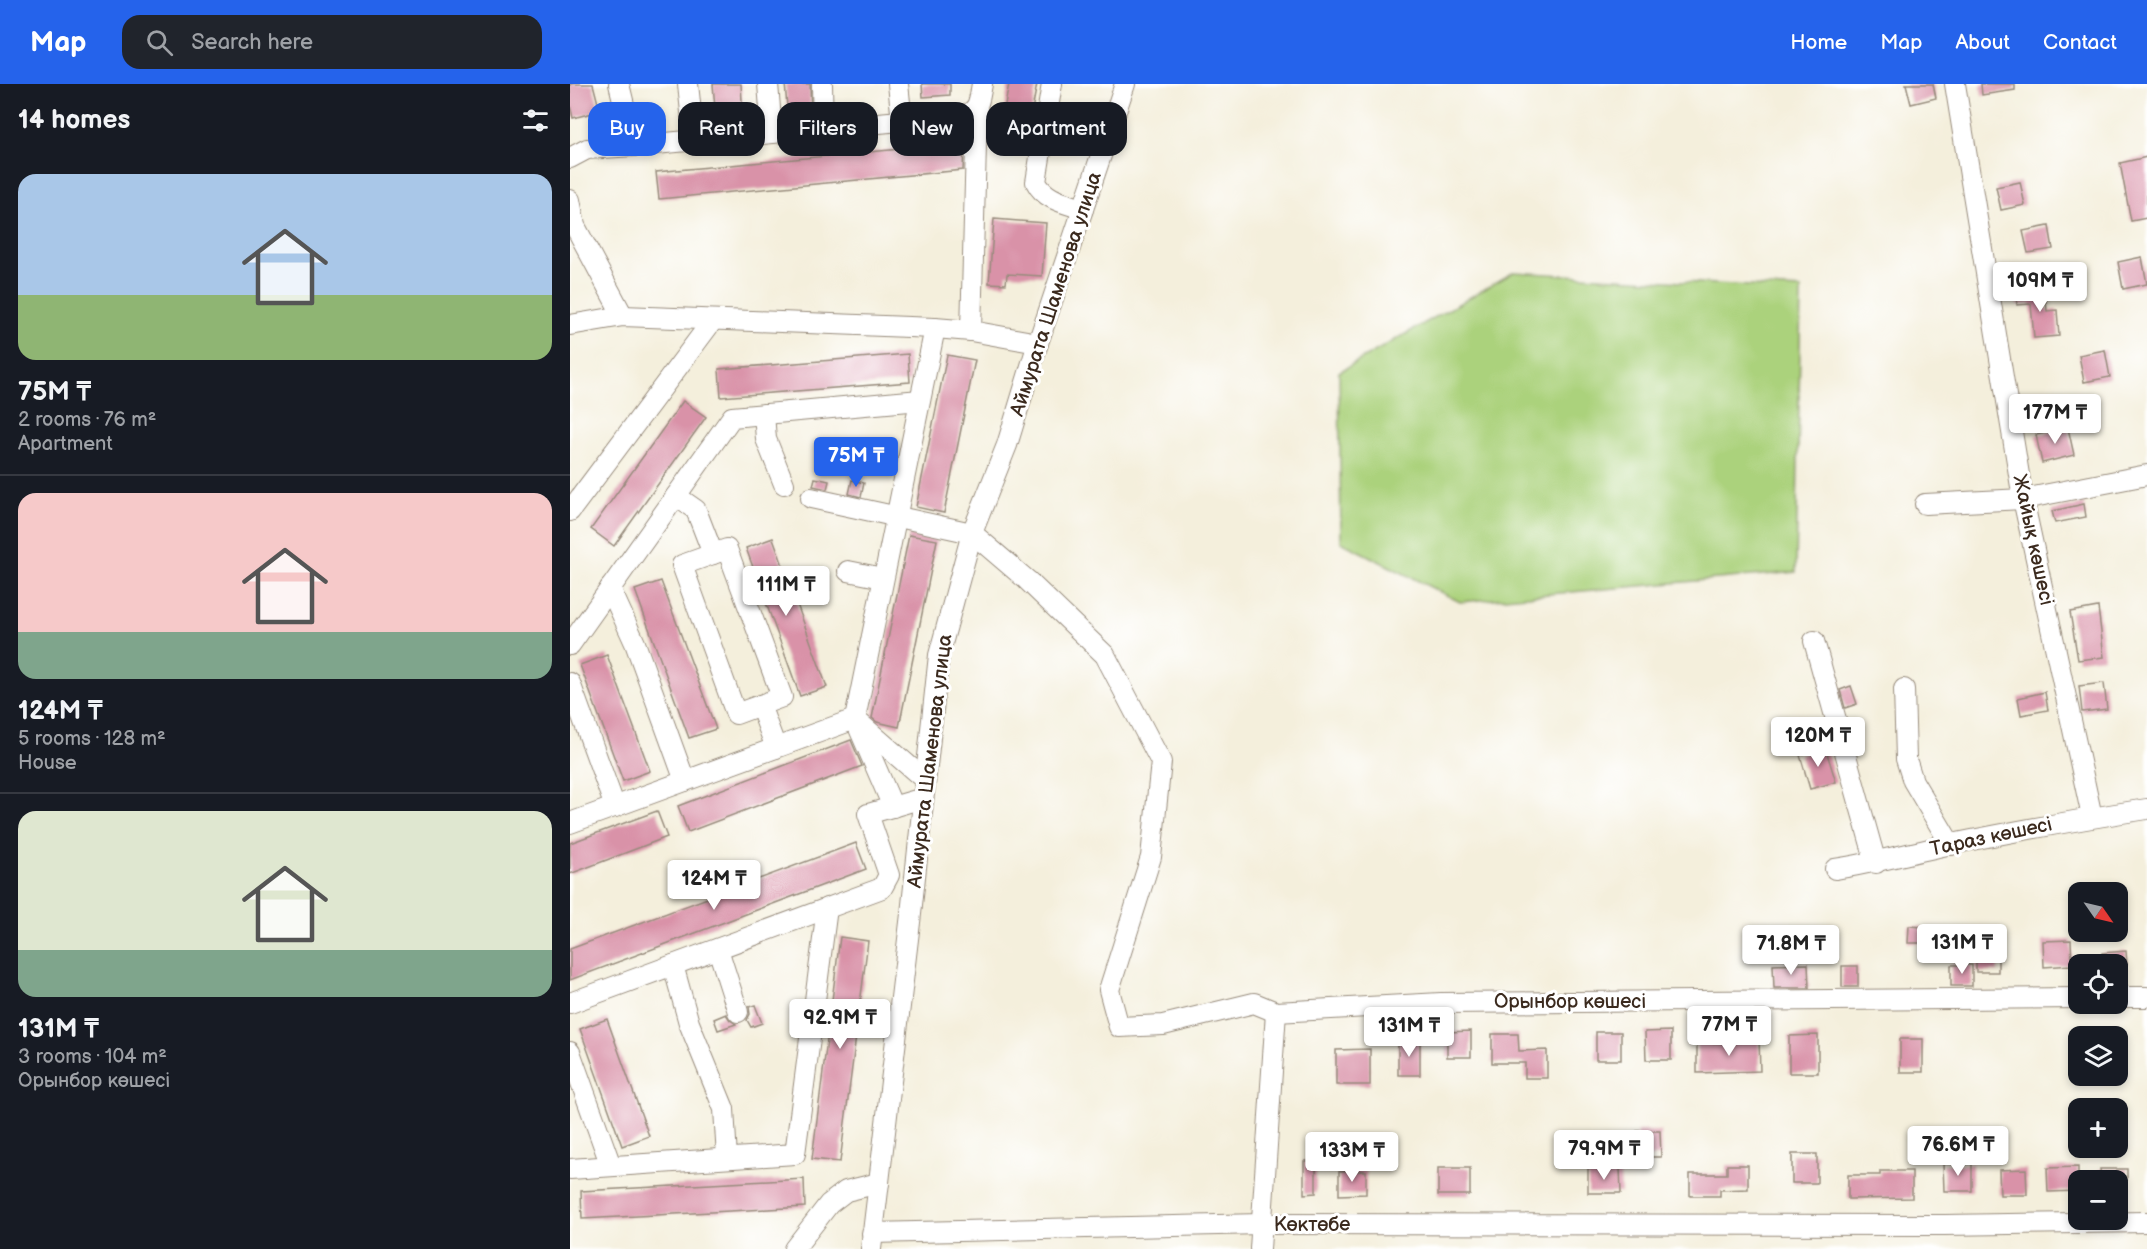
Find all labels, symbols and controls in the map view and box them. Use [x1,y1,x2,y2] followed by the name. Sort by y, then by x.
[122,15,542,69] search box
[30,26,86,59] text: Map
[143,26,176,59] icon: search
[191,29,313,56] text: Search here
[1790,30,1847,55] text: Home
[1880,30,1922,55] text: Map
[1955,30,2010,55] text: About
[2043,30,2117,55] text: Contact
[588,102,666,156] chip: Buy
[678,102,765,156] chip: Rent
[777,102,878,156] chip: Filters
[890,102,974,156] chip: New
[986,102,1127,156] chip: Apartment
[519,104,552,137] icon: filters
[18,105,130,136] text: 14 homes
[1005,169,1107,420] street label: Аймурата Шаменова улица
[231,213,339,321] icon: home
[1991,262,2089,313] pin: 109M ₸
[2007,269,2073,293] text: 109M ₸
[18,377,91,408] text: 75M ₸
[2006,394,2104,445] pin: 177M ₸
[2023,401,2087,425] text: 177M ₸
[18,408,156,432] text: 2 rooms · 76 m²
[18,432,113,456] text: Apartment
[814,437,898,488] pin: 75M ₸
[828,444,884,468] text: 75M ₸
[2007,472,2059,608] street label: Жайық көшесі
[231,532,339,640] icon: home
[737,566,835,617] pin: 111M ₸
[757,573,815,597] text: 111M ₸
[902,633,957,890] street label: Аймурата Шаменова улица
[18,696,102,727] text: 124M ₸
[1769,717,1867,768] pin: 120M ₸
[1785,724,1851,748] text: 120M ₸
[18,727,166,751] text: 5 rooms · 128 m²
[18,751,77,775] text: House
[1928,812,2054,862] street label: Тараз көшесі
[231,850,339,958] icon: home
[665,860,763,911] pin: 124M ₸
[682,867,746,891] text: 124M ₸
[2068,882,2128,942] north arrow
[2068,882,2128,1230] map controls
[1913,924,2011,975] pin: 131M ₸
[1736,925,1846,976] pin: 71.8M ₸
[1931,931,1993,955] text: 131M ₸
[1756,932,1826,956] text: 71.8M ₸
[2068,954,2128,1014] button: locate
[1494,990,1646,1014] street label: Орынбор көшесі
[785,999,895,1050] pin: 92.9M ₸
[803,1006,877,1030] text: 92.9M ₸
[1687,1006,1771,1057] pin: 77M ₸
[1360,1007,1458,1058] pin: 131M ₸
[1701,1013,1757,1037] text: 77M ₸
[18,1014,99,1045] text: 131M ₸
[1378,1014,1440,1038] text: 131M ₸
[2068,1026,2128,1086] button: layers
[18,1045,167,1069] text: 3 rooms · 104 m²
[18,1069,170,1093] text: Орынбор көшесі
[2068,1098,2128,1158] button: +
[1903,1126,2013,1177] pin: 76.6M ₸
[1549,1130,1659,1181] pin: 79.9M ₸
[1303,1132,1401,1183] pin: 133M ₸
[1921,1133,1995,1157] text: 76.6M ₸
[1568,1137,1640,1161] text: 79.9M ₸
[1319,1139,1385,1163] text: 133M ₸
[2068,1170,2128,1230] button: −
[1274,1213,1350,1237] street label: Көктөбе

